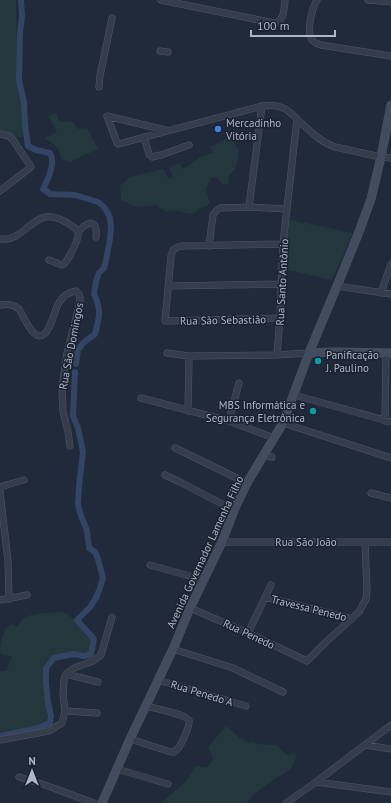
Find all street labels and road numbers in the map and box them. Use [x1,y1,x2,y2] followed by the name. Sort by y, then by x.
[273,238,291,326] street label: Rua Santo Antônio
[56,301,86,391] street label: Rua São Domingos
[180,312,266,328] street label: Rua São Sebastião
[163,473,247,631] street label: Avenida Governador Lamenha Filho
[275,535,337,549] street label: Rua São João
[270,592,348,624] street label: Travessa Penedo
[221,616,277,652] street label: Rua Penedo
[169,677,235,709] street label: Rua Penedo A

